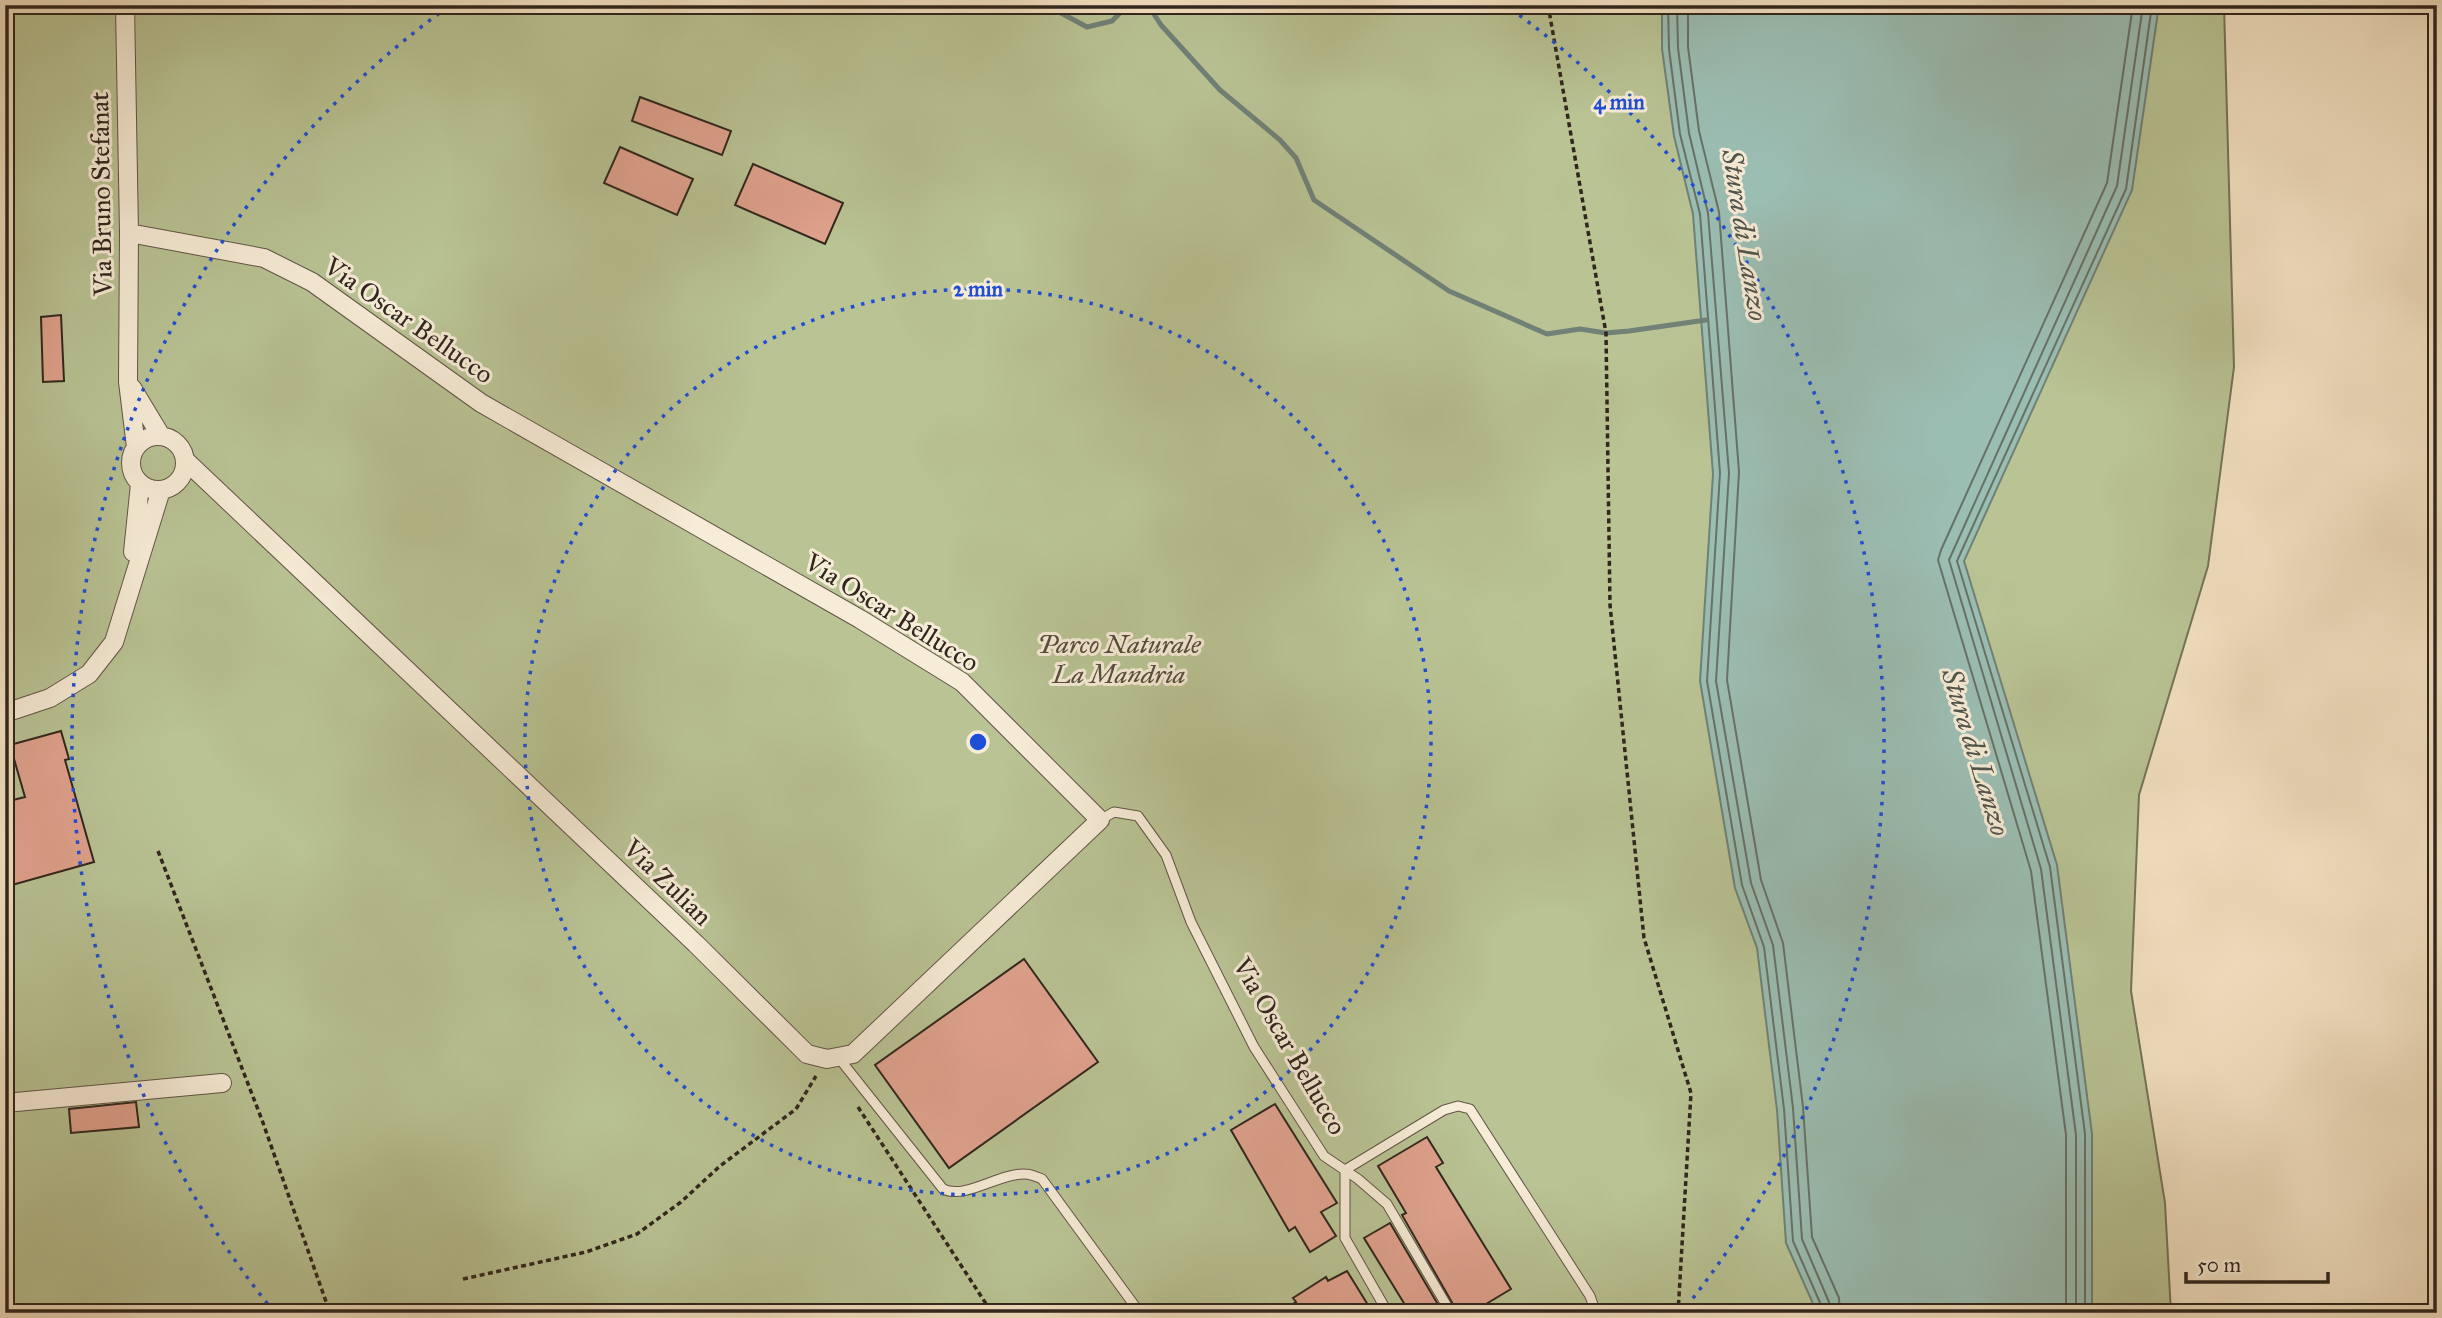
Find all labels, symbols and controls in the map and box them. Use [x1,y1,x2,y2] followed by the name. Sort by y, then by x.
[1593,89,1645,115] text: 4 min
[83,91,119,298] street label: Via Bruno Stefanat
[1714,146,1776,324] water label: Stura di Lanzo
[317,249,500,390] street label: Via Oscar Bellucco
[953,276,1003,302] text: 2 min
[798,545,985,678] street label: Via Oscar Bellucco
[1037,628,1202,690] park label: Parco Naturale La Mandria
[1934,663,2018,840] water label: Stura di Lanzo
[966,730,990,754] centre of rings
[616,831,719,932] street label: Via Zulian
[1226,951,1354,1140] street label: Via Oscar Bellucco
[2186,1241,2328,1285] scale bar
[2197,1252,2242,1278] text: 50 m

